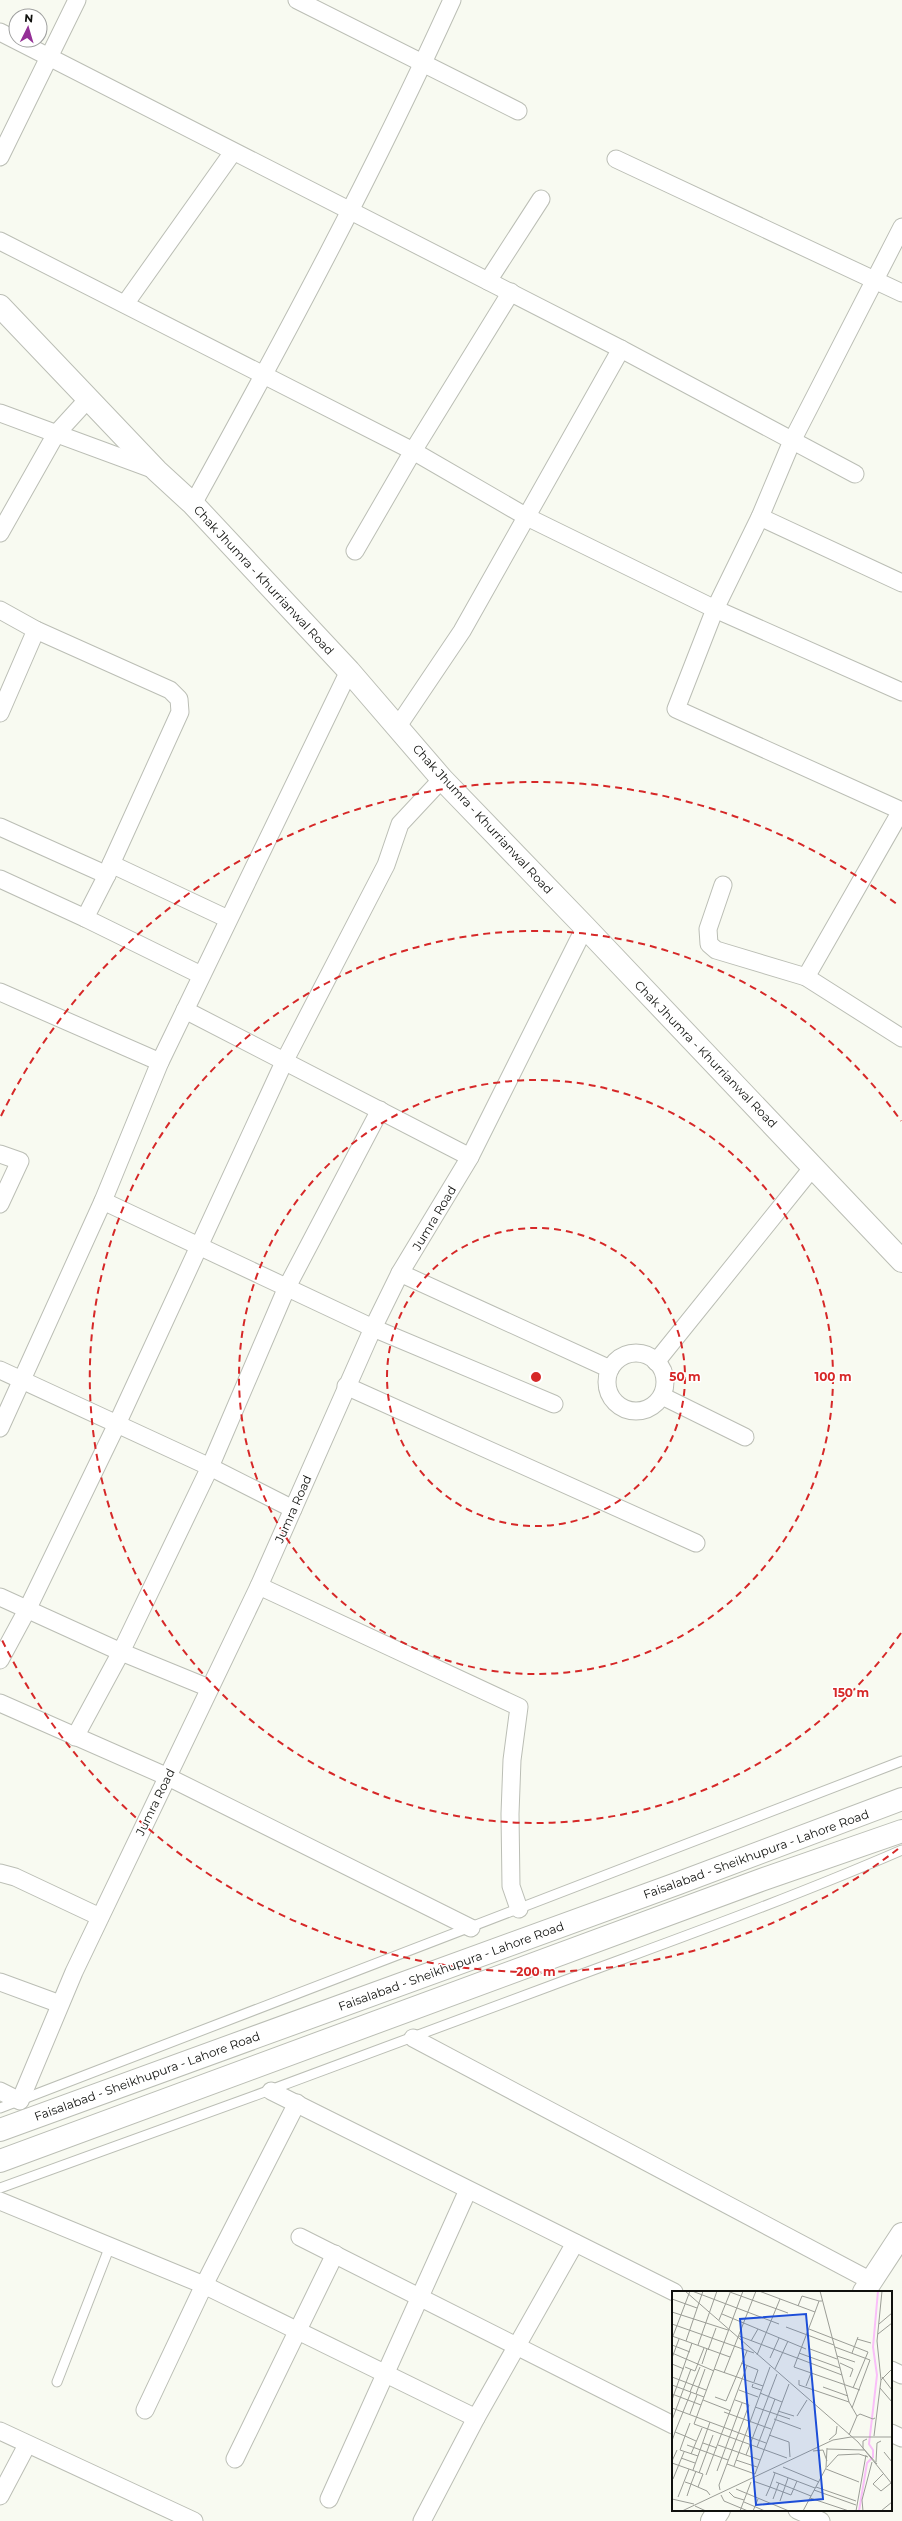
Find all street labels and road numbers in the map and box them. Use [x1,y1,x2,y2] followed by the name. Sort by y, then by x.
[191,502,337,658] street label: Chak Jhumra - Khurrianwal Road
[410,741,556,897] street label: Chak Jhumra - Khurrianwal Road
[632,977,780,1131] street label: Chak Jhumra - Khurrianwal Road
[408,1183,459,1254] street label: Jumra Road
[271,1473,315,1546] street label: Jumra Road
[132,1766,178,1839] street label: Jumra Road
[641,1806,871,1902] street label: Faisalabad - Sheikhupura - Lahore Road
[336,1918,566,2014] street label: Faisalabad - Sheikhupura - Lahore Road
[32,2028,262,2124] street label: Faisalabad - Sheikhupura - Lahore Road

